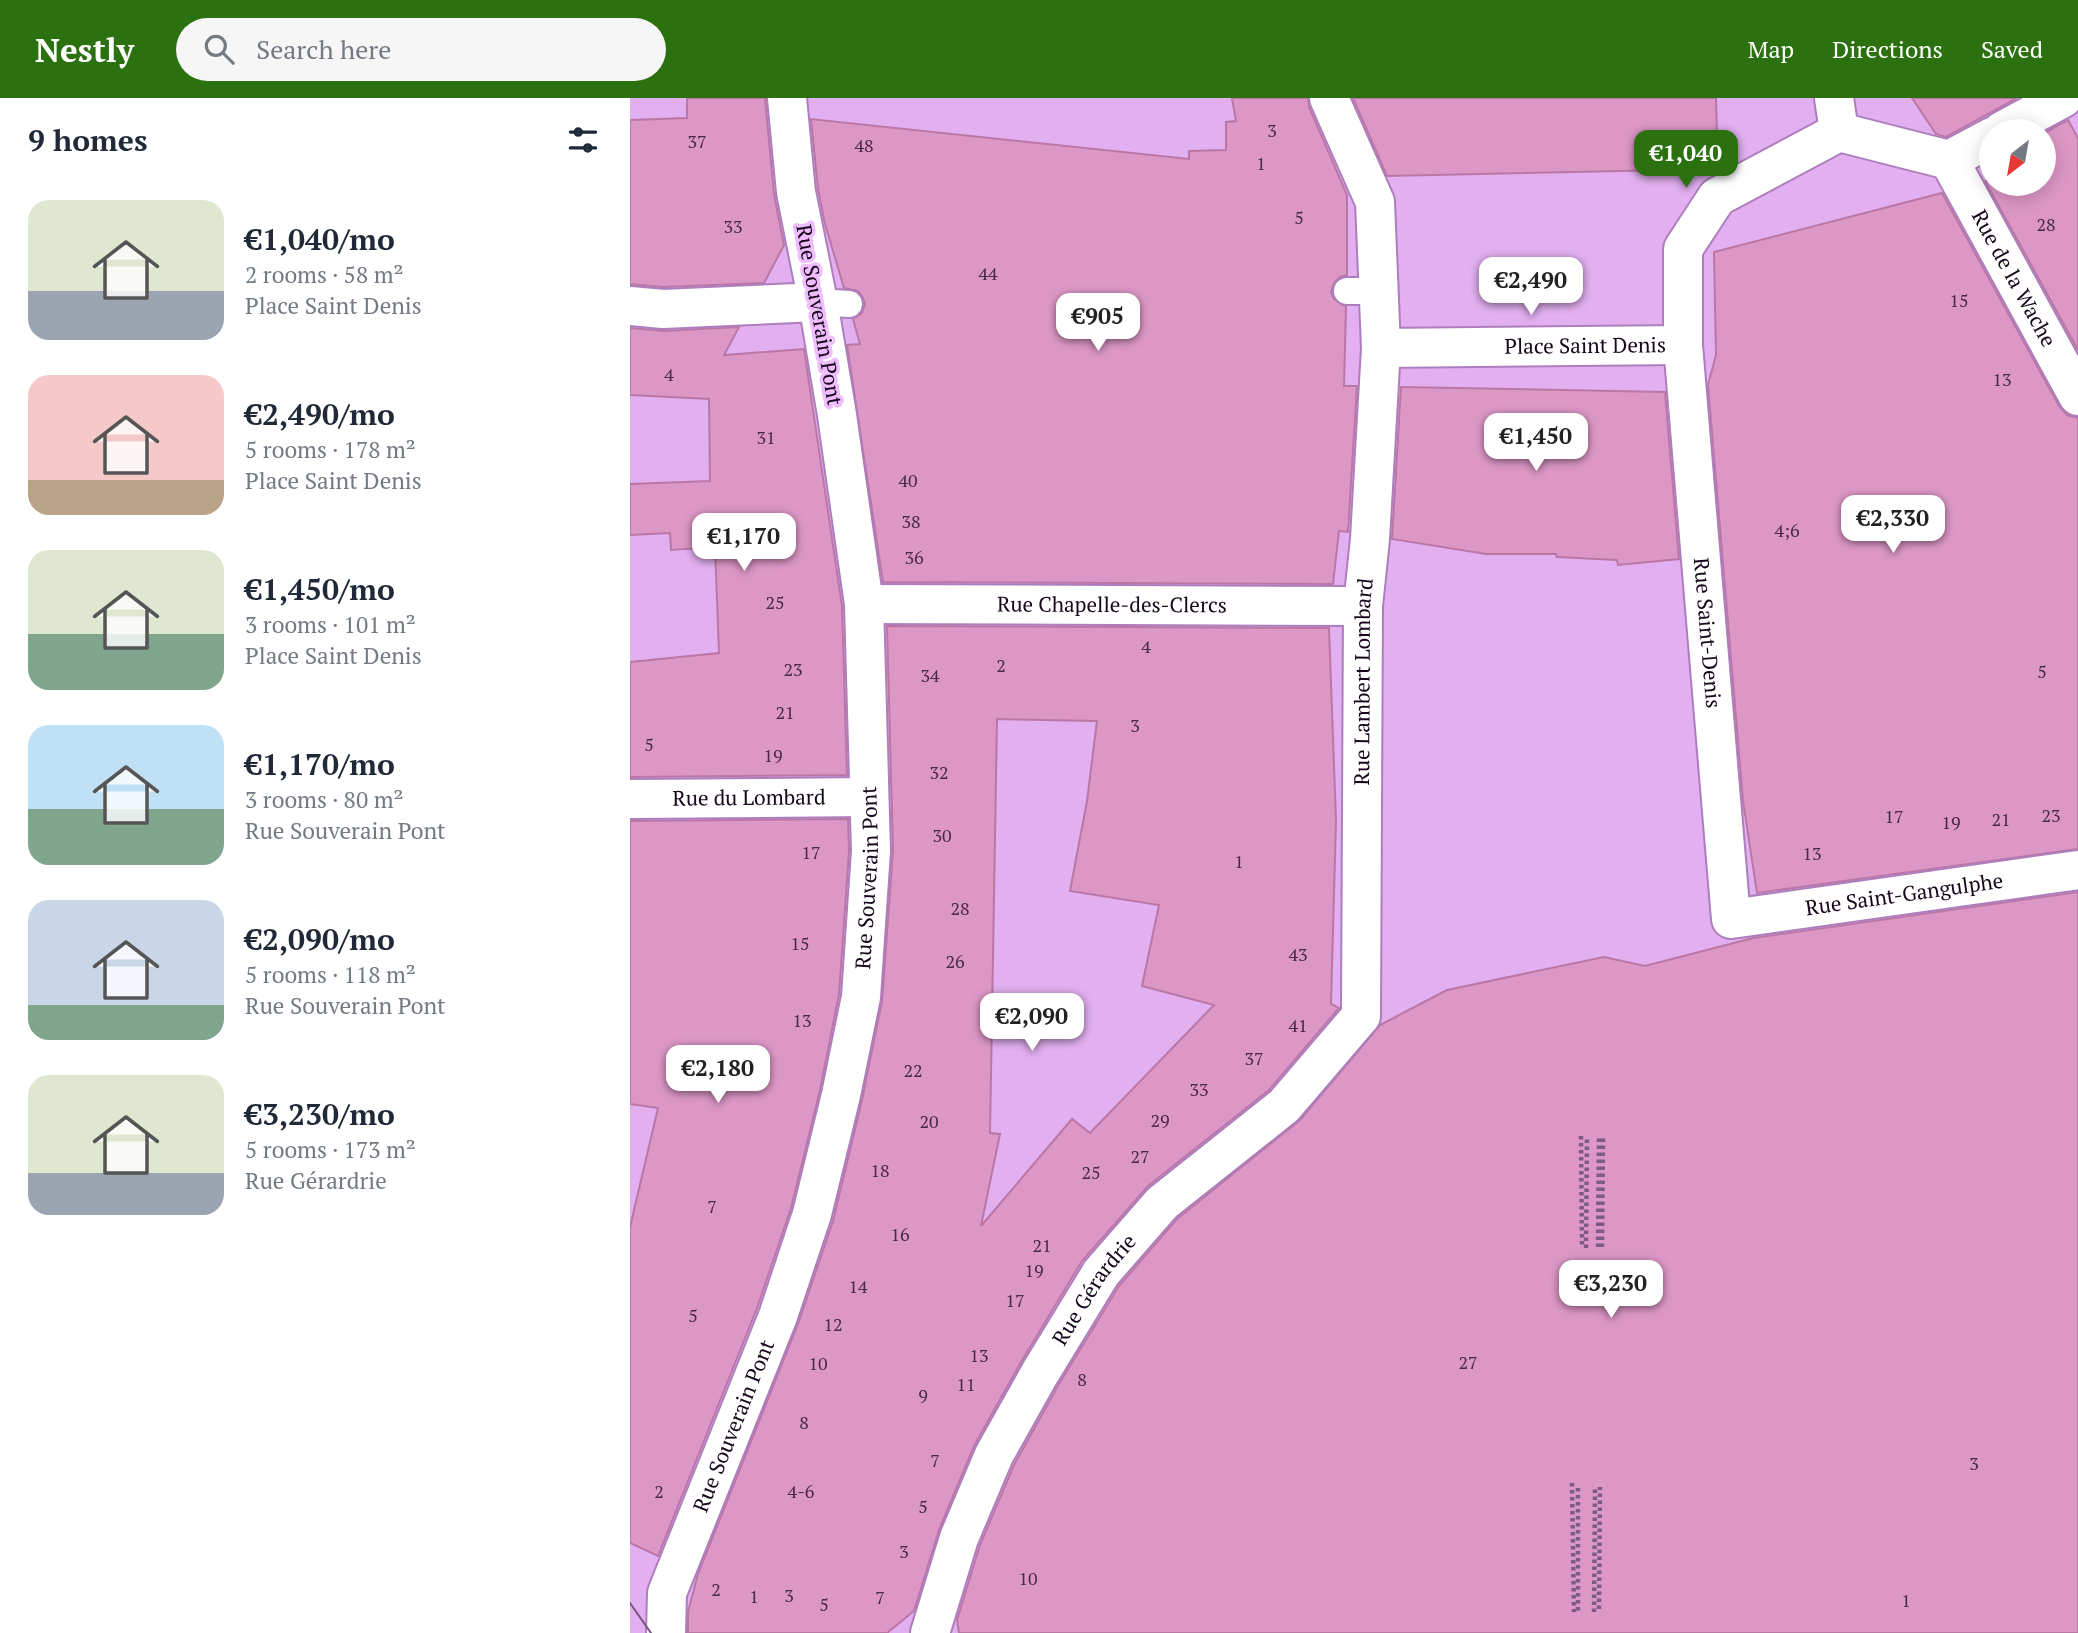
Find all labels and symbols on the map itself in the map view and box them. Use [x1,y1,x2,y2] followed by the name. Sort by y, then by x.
[1267,118,1277,142] house number: 3
[1979,119,2056,196] north arrow
[687,129,707,153] house number: 37
[1629,130,1743,190] pin: €1,040
[854,133,874,157] house number: 48
[1256,151,1266,175] house number: 1
[1294,205,1304,229] house number: 5
[1966,205,2063,351] street label: Rue de la Wache
[2036,212,2056,236] house number: 28
[723,214,743,238] house number: 33
[790,222,850,408] street label: Rue Souverain Pont
[1474,258,1588,317] pin: €2,490
[978,261,998,285] house number: 44
[1949,288,1969,312] house number: 15
[1057,294,1139,353] pin: €905
[1504,330,1666,360] street label: Place Saint Denis
[664,362,674,386] house number: 4
[1992,367,2012,391] house number: 13
[1479,414,1593,473] pin: €1,450
[756,425,776,449] house number: 31
[898,468,918,492] house number: 40
[1836,496,1950,555] pin: €2,330
[901,509,921,533] house number: 38
[687,514,801,573] pin: €1,170
[1774,518,1800,542] house number: 4;6
[904,545,924,569] house number: 36
[1688,556,1728,709] street label: Rue Saint-Denis
[1347,576,1379,786] street label: Rue Lambert Lombard
[765,590,785,614] house number: 25
[997,590,1227,618] street label: Rue Chapelle-des-Clercs
[1141,634,1151,658] house number: 4
[996,653,1006,677] house number: 2
[783,657,803,681] house number: 23
[2037,659,2047,683] house number: 5
[920,663,940,687] house number: 34
[775,700,795,724] house number: 21
[1130,713,1140,737] house number: 3
[644,732,654,756] house number: 5
[763,743,783,767] house number: 19
[929,760,949,784] house number: 32
[672,782,826,812] street label: Rue du Lombard
[848,786,884,970] street label: Rue Souverain Pont
[2041,803,2061,827] house number: 23
[1884,804,1904,828] house number: 17
[1991,807,2011,831] house number: 21
[1941,810,1961,834] house number: 19
[932,823,952,847] house number: 30
[801,840,821,864] house number: 17
[1802,841,1822,865] house number: 13
[1234,849,1244,873] house number: 1
[1803,866,2005,921] street label: Rue Saint-Gangulphe
[950,896,970,920] house number: 28
[790,931,810,955] house number: 15
[1288,942,1308,966] house number: 43
[945,949,965,973] house number: 26
[975,993,1089,1053] pin: €2,090
[792,1008,812,1032] house number: 13
[1288,1013,1308,1037] house number: 41
[661,1046,775,1105] pin: €2,180
[1244,1046,1264,1070] house number: 37
[903,1058,923,1082] house number: 22
[1189,1077,1209,1101] house number: 33
[1150,1108,1170,1132] house number: 29
[919,1109,939,1133] house number: 20
[1130,1144,1150,1168] house number: 27
[870,1158,890,1182] house number: 18
[1081,1160,1101,1184] house number: 25
[707,1194,717,1218] house number: 7
[890,1222,910,1246] house number: 16
[1045,1228,1142,1350] street label: Rue Gérardrie
[1032,1233,1052,1257] house number: 21
[1024,1258,1044,1282] house number: 19
[1554,1260,1668,1320] pin: €3,230
[848,1274,868,1298] house number: 14
[1005,1288,1025,1312] house number: 17
[688,1303,698,1327] house number: 5
[823,1312,843,1336] house number: 12
[686,1335,780,1516] street label: Rue Souverain Pont
[969,1343,989,1367] house number: 13
[1458,1350,1478,1374] house number: 27
[808,1351,828,1375] house number: 10
[1077,1367,1087,1391] house number: 8
[956,1372,976,1396] house number: 11
[918,1383,928,1407] house number: 9
[799,1410,809,1434] house number: 8
[930,1448,940,1472] house number: 7
[1969,1451,1979,1475] house number: 3
[654,1479,664,1503] house number: 2
[788,1479,815,1503] house number: 4-6
[918,1494,928,1518] house number: 5
[899,1539,909,1563] house number: 3
[1018,1566,1038,1590] house number: 10
[711,1577,721,1601] house number: 2
[784,1583,794,1607] house number: 3
[749,1584,759,1608] house number: 1
[875,1585,885,1609] house number: 7
[1901,1588,1911,1612] house number: 1
[819,1592,829,1616] house number: 5

